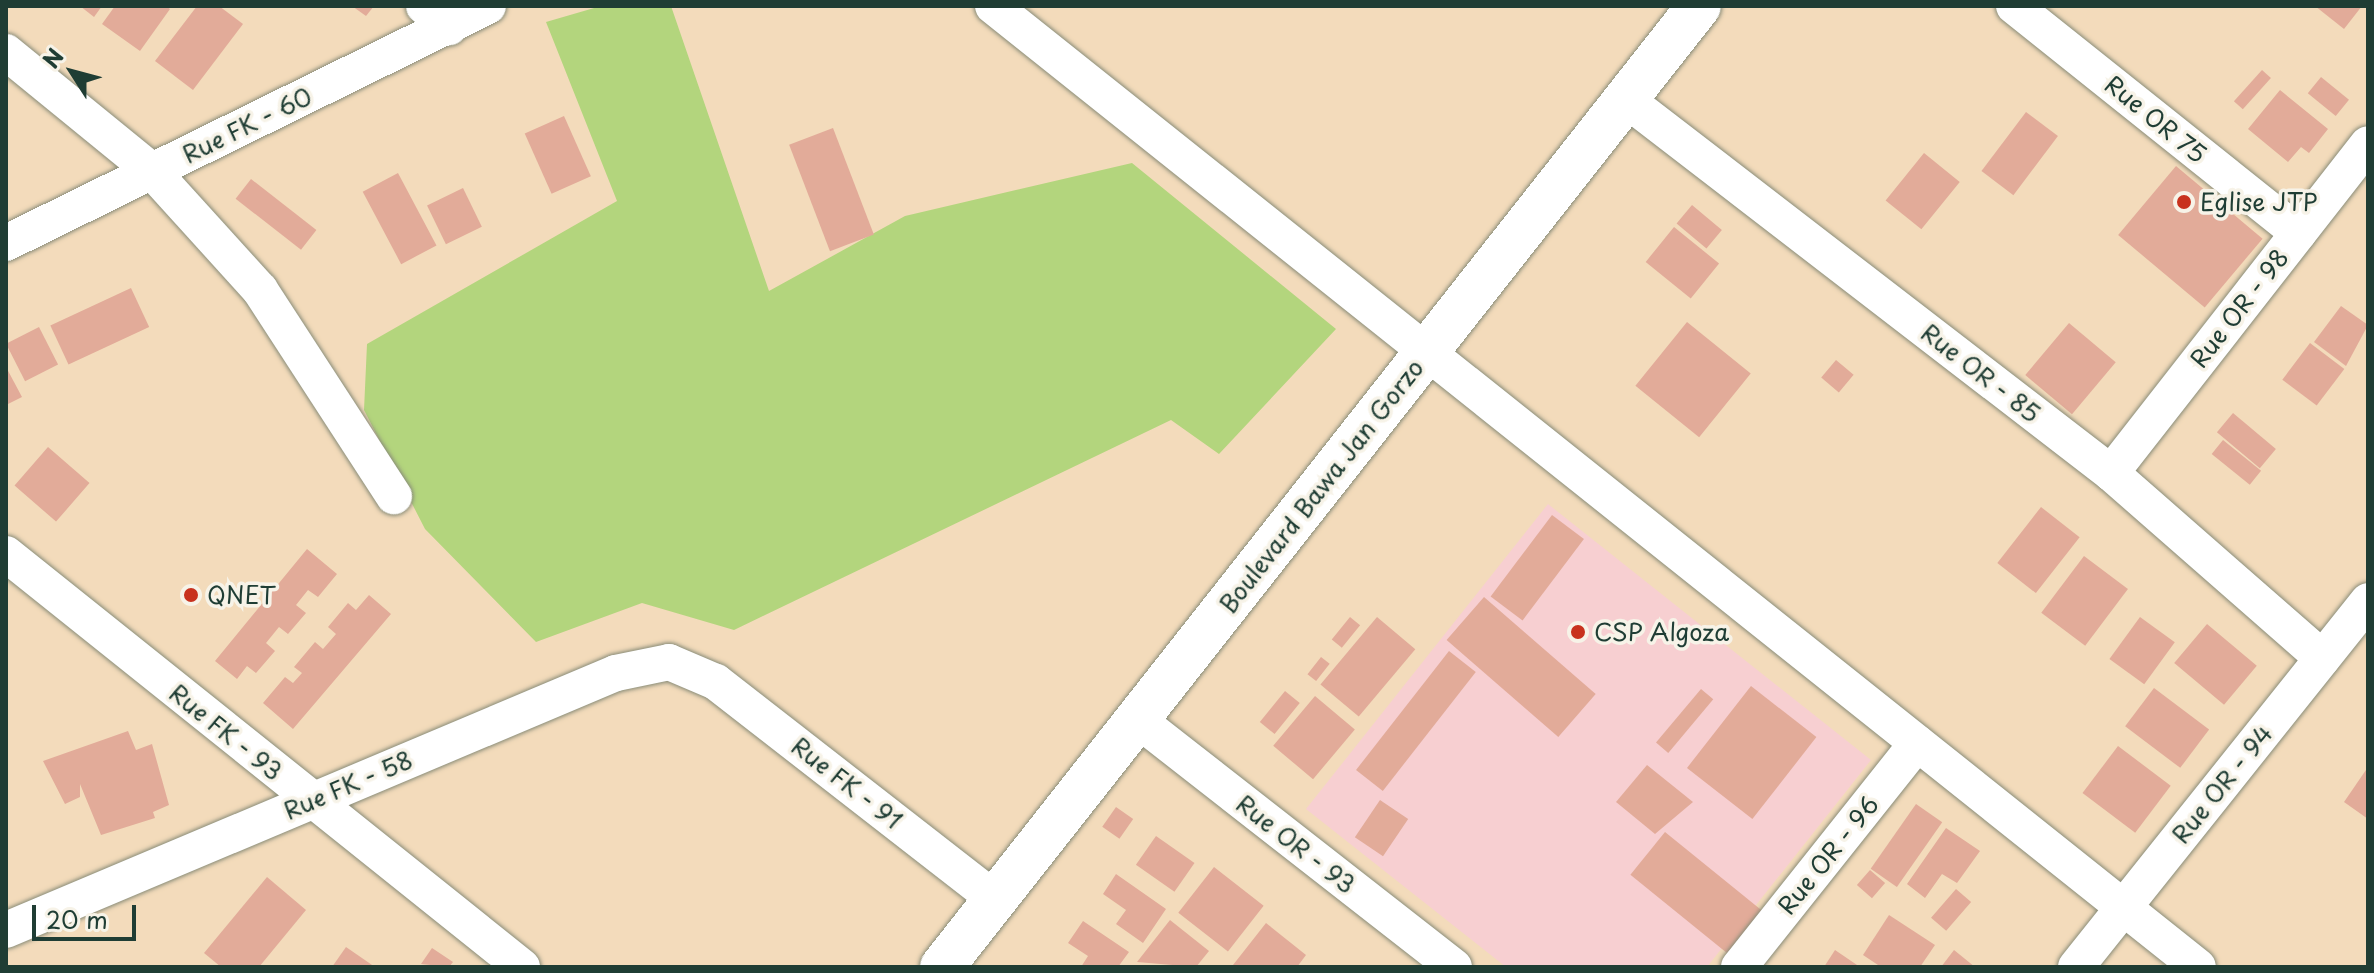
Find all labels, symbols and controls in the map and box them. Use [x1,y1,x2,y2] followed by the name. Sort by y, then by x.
[32,32,112,112] north arrow
[34,41,71,74] text: N
[2099,69,2213,169] street label: Rue OR 75
[176,80,318,170] street label: Rue FK - 60
[2200,188,2318,216] place label: Eglise JTP
[2175,193,2193,211] marker: Eglise JTP
[2183,242,2295,374] street label: Rue OR - 98
[1915,317,2047,429] street label: Rue OR - 85
[1212,353,1430,619] street label: Boulevard Bawa Jan Gorzo
[207,581,276,609] place label: QNET
[182,586,200,604] marker: QNET
[1594,618,1729,646] place label: CSP Algoza
[1569,623,1587,641] marker: CSP Algoza
[163,677,289,787] street label: Rue FK - 93
[2165,718,2279,850] street label: Rue OR - 94
[785,730,909,836] street label: Rue FK - 91
[278,744,418,826] street label: Rue FK - 58
[1230,788,1362,900] street label: Rue OR - 93
[1771,789,1885,921] street label: Rue OR - 96
[36,889,140,939] scale bar
[46,901,108,937] text: 20 m

